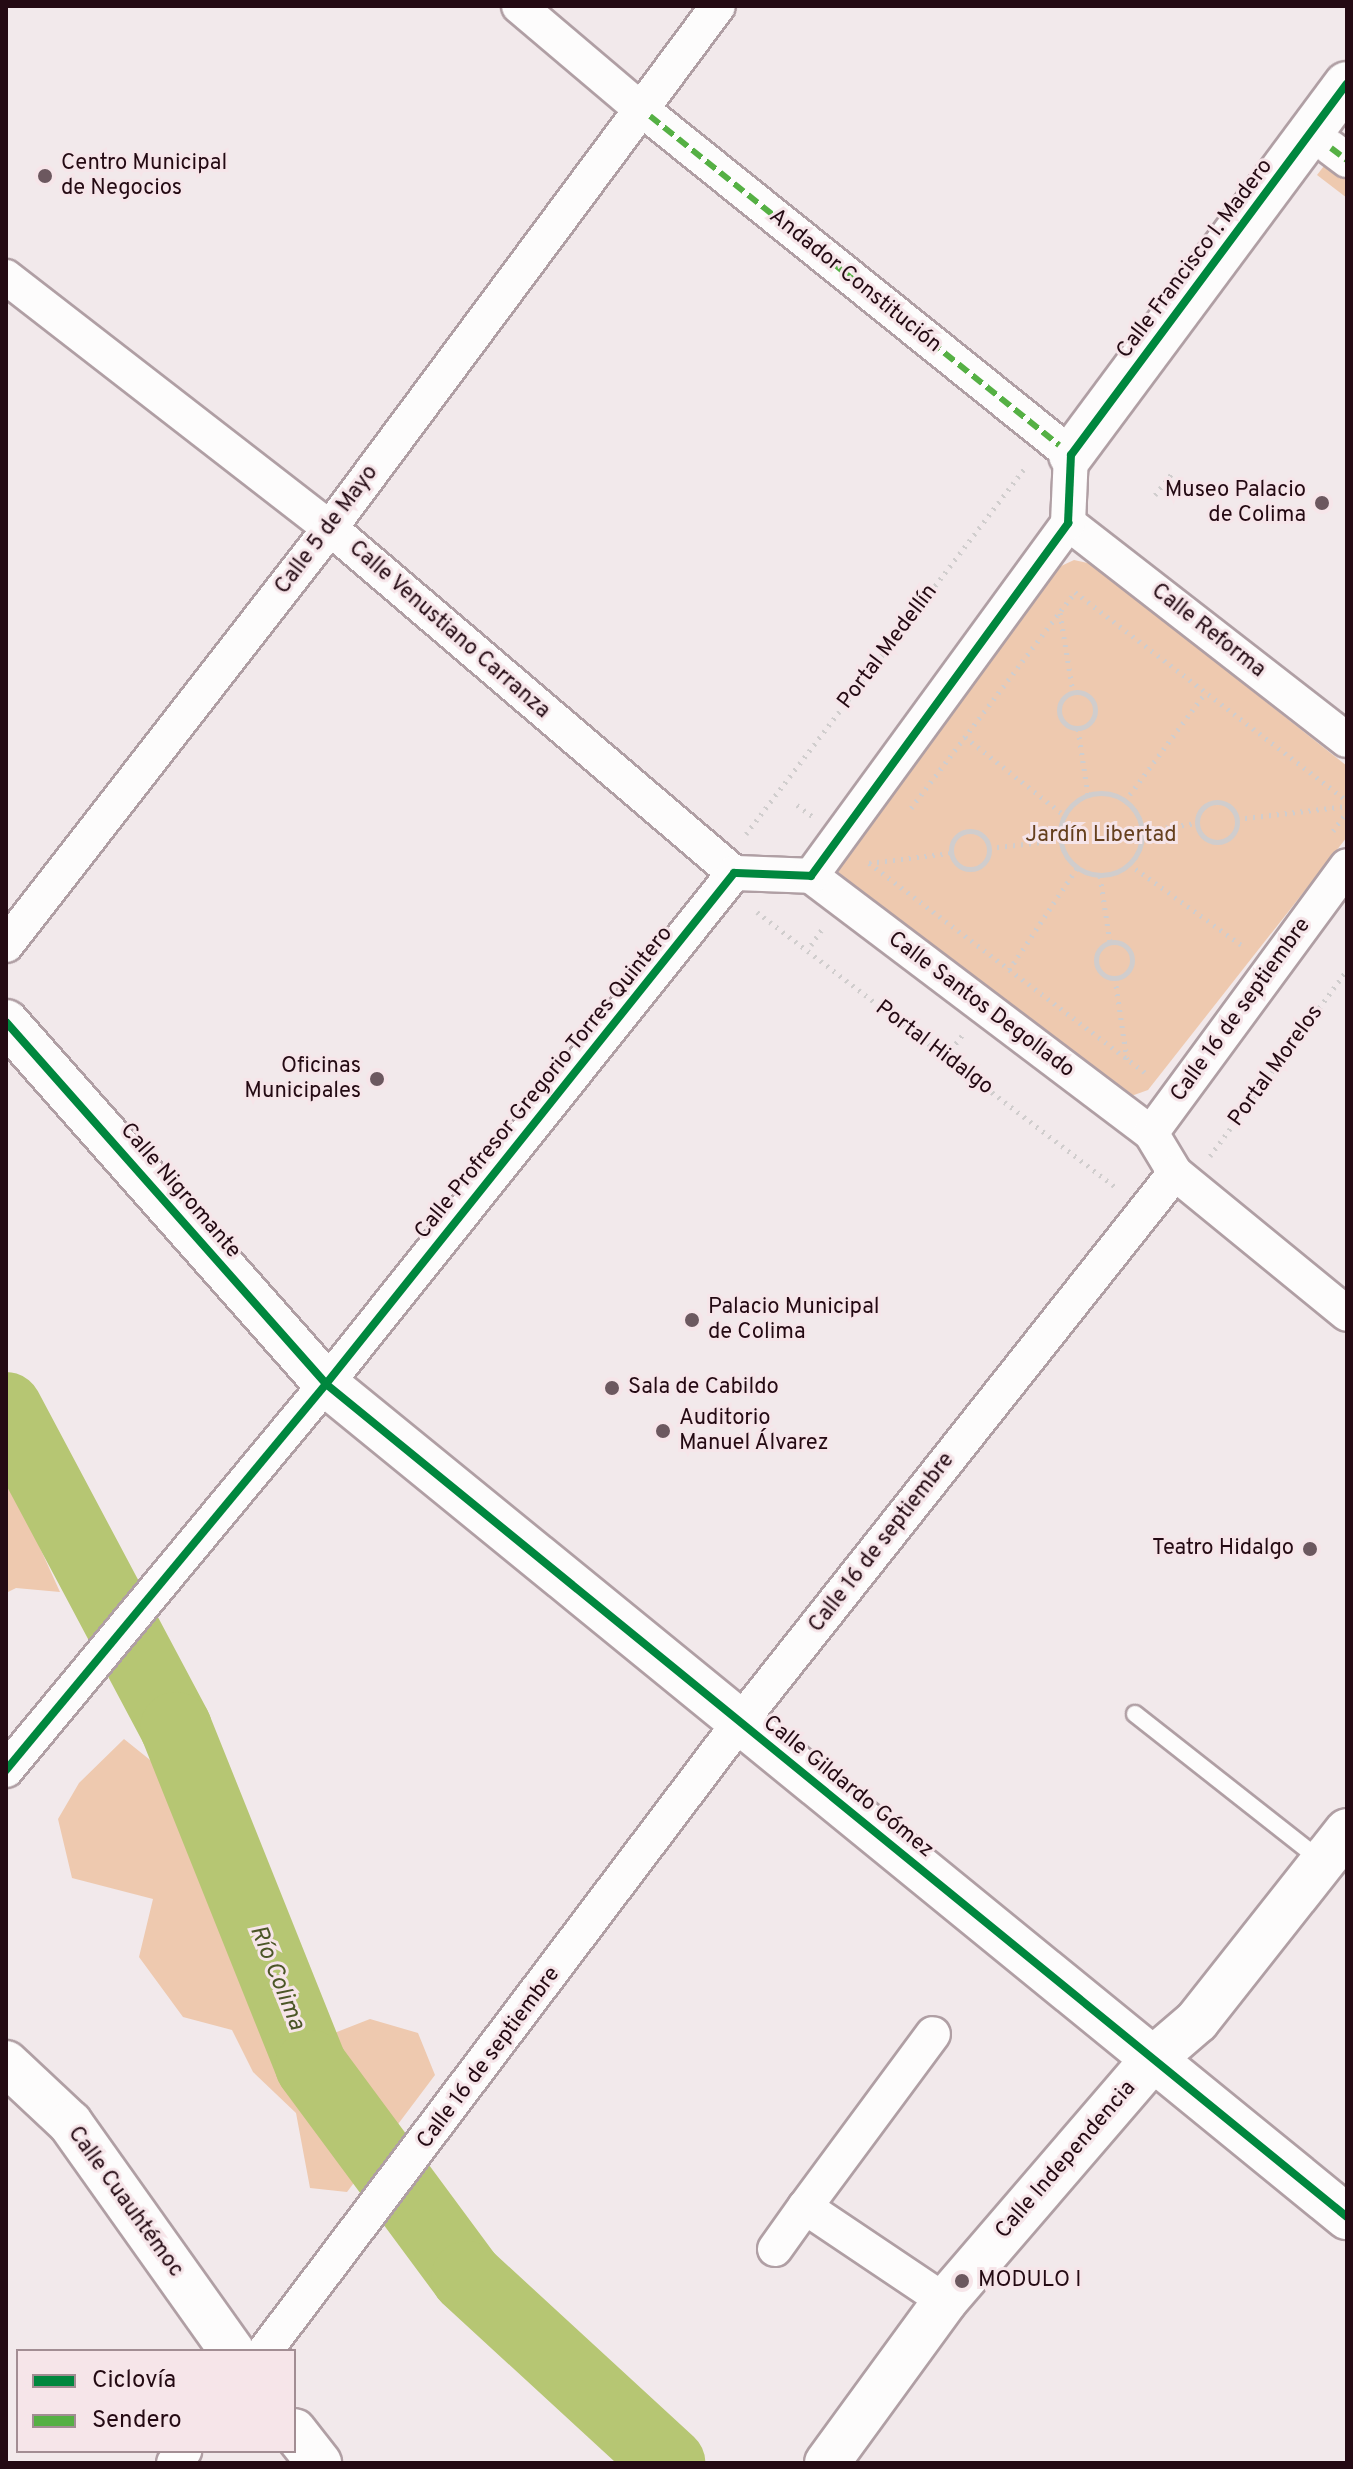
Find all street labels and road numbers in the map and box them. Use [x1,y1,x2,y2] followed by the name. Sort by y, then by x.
[1111,154,1279,364] street label: Calle Francisco I. Madero
[764,203,946,359] street label: Andador Constitución
[270,460,384,600] street label: Calle 5 de Mayo
[343,535,555,725] street label: Calle Venustiano Carranza
[1146,578,1270,684] street label: Calle Reforma
[833,579,943,715] street label: Portal Medellín
[1165,913,1317,1107] street label: Calle 16 de septiembre
[409,921,679,1245] street label: Calle Profresor Gregorio Torres Quintero
[883,926,1079,1084] street label: Calle Santos Degollado
[870,995,998,1101] street label: Portal Hidalgo
[1223,1000,1329,1132] street label: Portal Morelos
[114,1118,246,1264] street label: Calle Nigromante
[804,1448,960,1638] street label: Calle 16 de septiembre
[757,1710,939,1864] street label: Calle Gildardo Gómez
[412,1962,566,2154] street label: Calle 16 de septiembre
[990,2076,1142,2244] street label: Calle Independencia
[62,2122,188,2282] street label: Calle Cuauhtémoc

